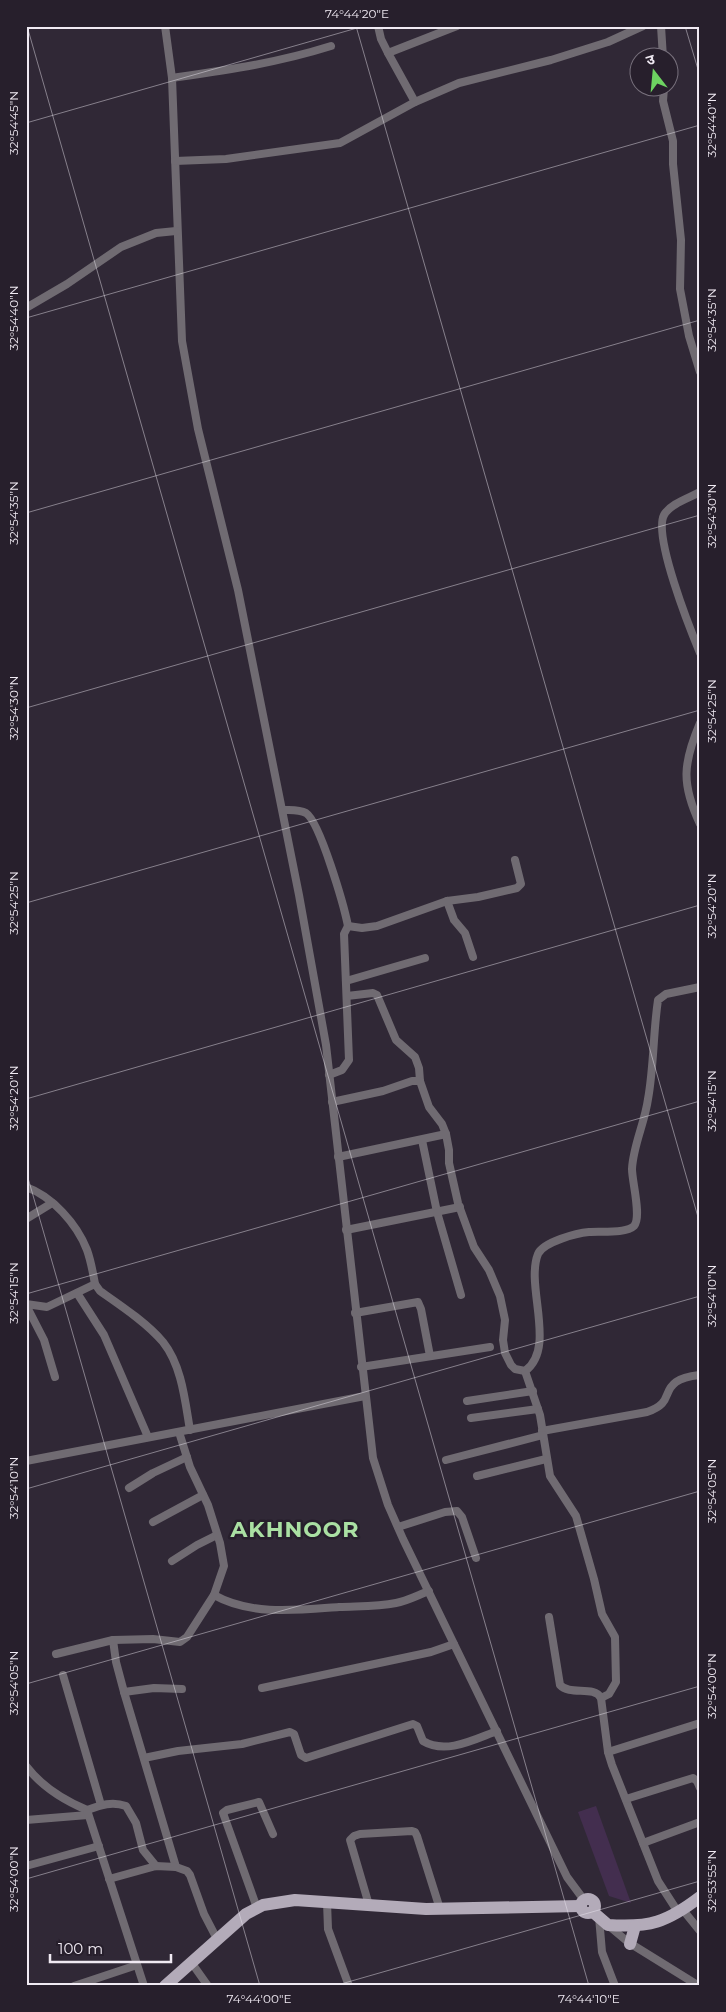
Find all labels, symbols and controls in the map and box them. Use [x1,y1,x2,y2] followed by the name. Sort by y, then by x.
[325,6,389,21] text: 74°44'20"E
[628,48,678,98] north arrow
[644,50,658,69] text: उ
[6,91,21,155] text: 32°54'45"N
[704,92,719,158] text: 32°54'40"N
[6,285,21,351] text: 32°54'40"N
[704,288,719,352] text: 32°54'35"N
[6,481,21,545] text: 32°54'35"N
[704,484,719,548] text: 32°54'30"N
[6,676,21,740] text: 32°54'30"N
[704,679,719,743] text: 32°54'25"N
[6,871,21,935] text: 32°54'25"N
[704,874,719,938] text: 32°54'20"N
[6,1066,21,1130] text: 32°54'20"N
[704,1070,719,1132] text: 32°54'15"N
[6,1262,21,1324] text: 32°54'15"N
[704,1265,719,1327] text: 32°54'10"N
[6,1457,21,1519] text: 32°54'10"N
[704,1459,719,1523] text: 32°54'05"N
[230,1516,360,1543] district label: AKHNOOR
[6,1651,21,1715] text: 32°54'05"N
[704,1653,719,1719] text: 32°54'00"N
[6,1846,21,1912] text: 32°54'00"N
[704,1850,719,1912] text: 32°53'55"N
[50,1932,171,1964] scale bar
[58,1939,103,1958] text: 100 m
[227,1991,291,2006] text: 74°44'00"E
[558,1991,620,2006] text: 74°44'10"E

